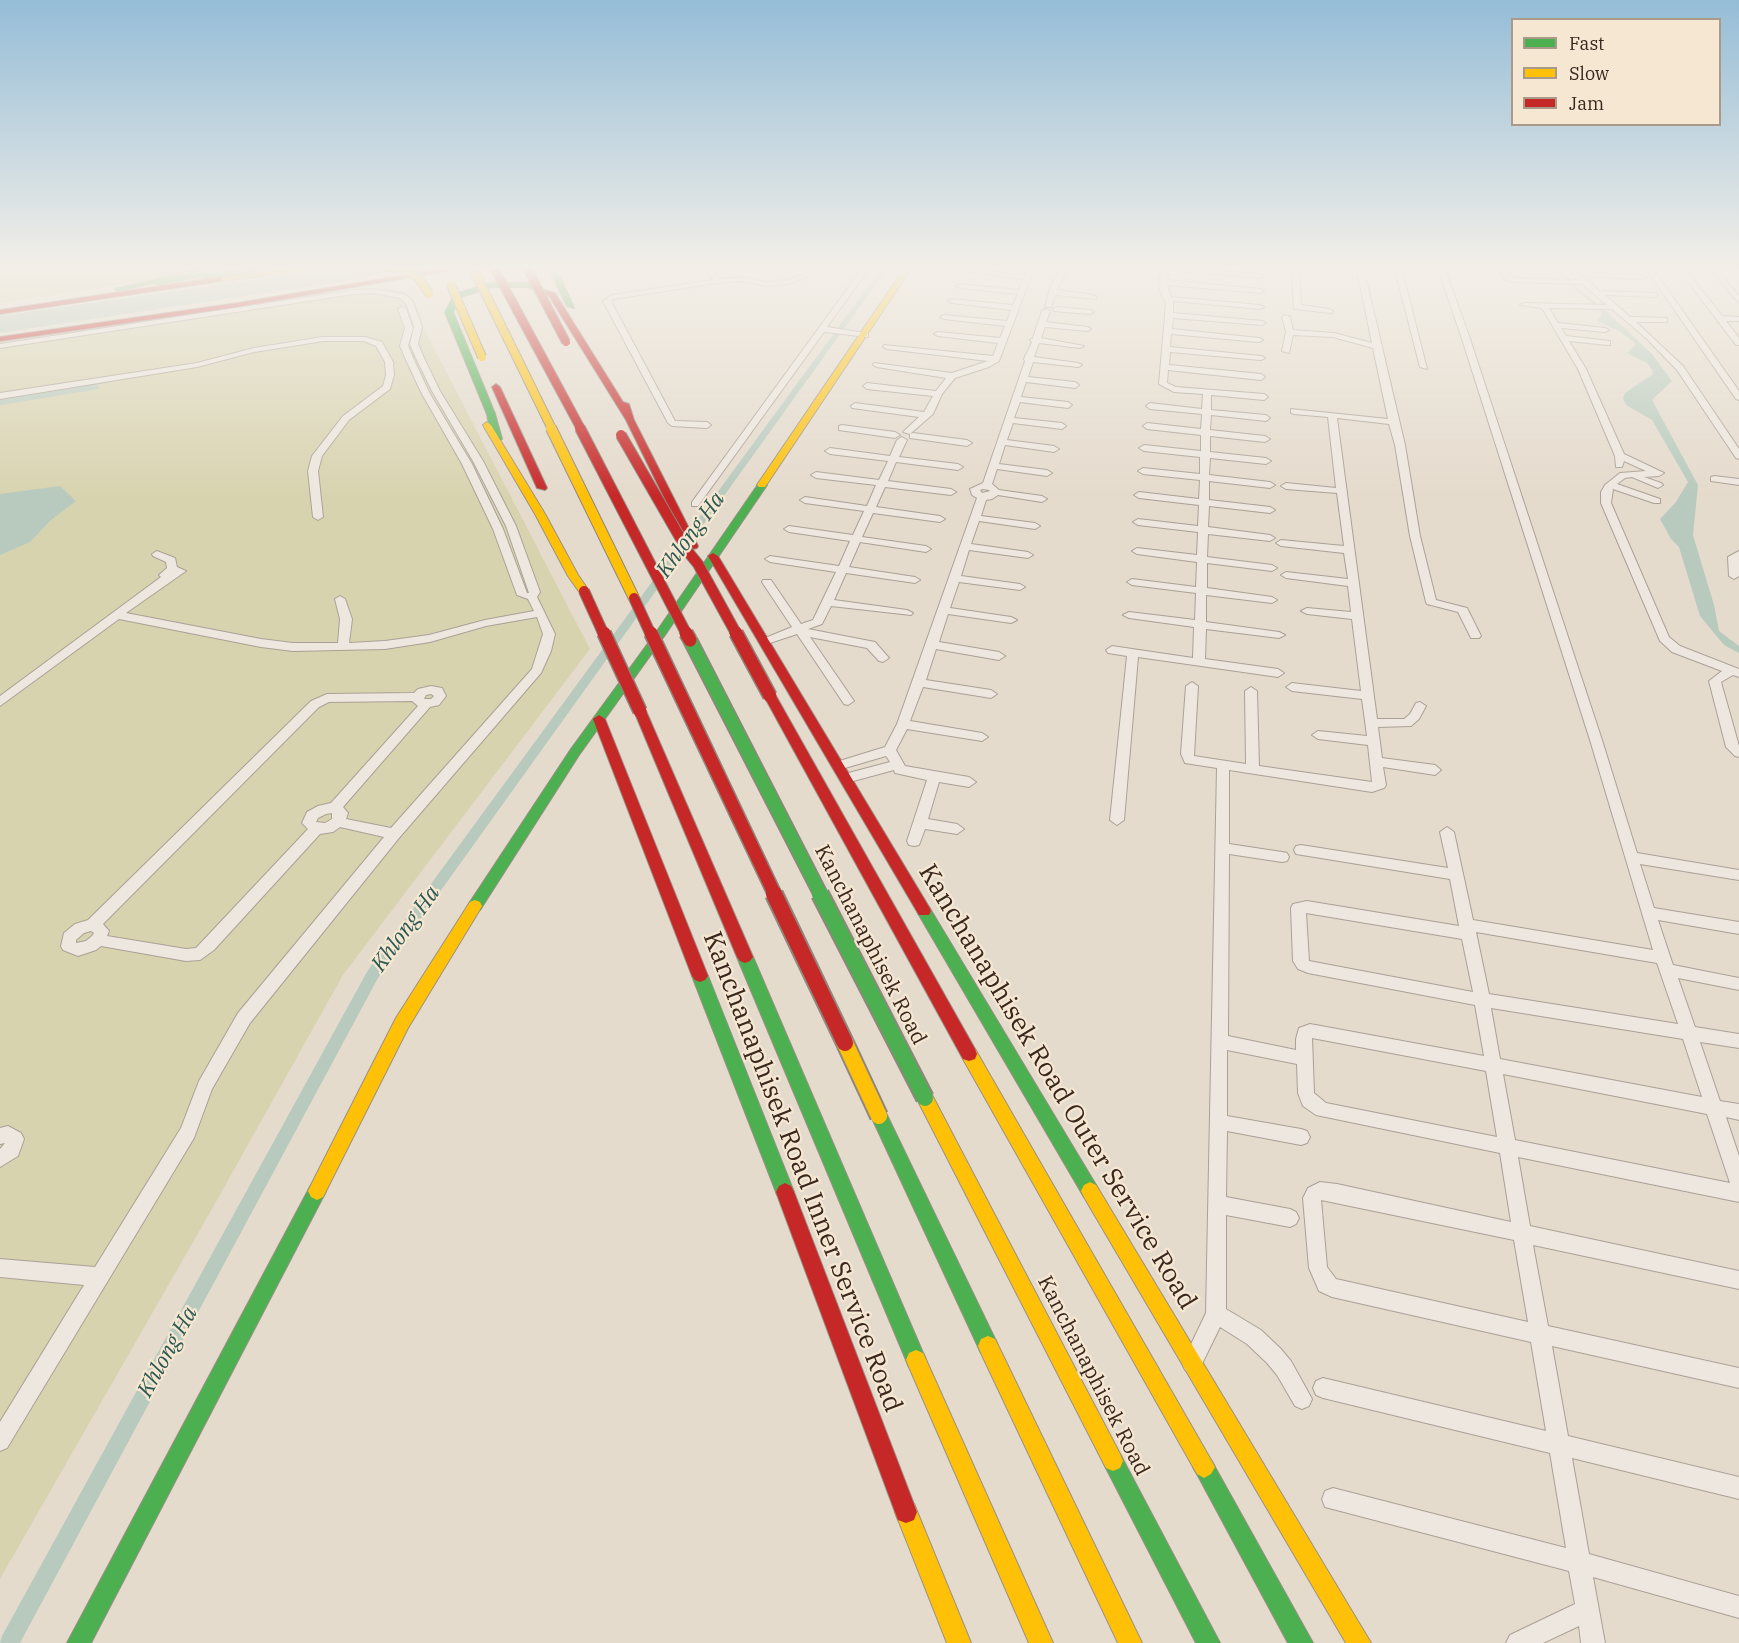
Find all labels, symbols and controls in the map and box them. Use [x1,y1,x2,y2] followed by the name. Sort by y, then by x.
[1511,18,1721,126] legend
[1569,32,1604,55] text: Fast
[1569,62,1609,85] text: Slow
[1569,92,1604,115] text: Jam
[651,487,731,583] water label: Khlong Ha
[809,841,931,1049] street label: Kanchanaphisek Road
[911,859,1203,1315] street label: Kanchanaphisek Road Outer Service Road
[366,881,446,977] water label: Khlong Ha
[696,927,908,1417] street label: Kanchanaphisek Road Inner Service Road
[1032,1272,1154,1480] street label: Kanchanaphisek Road
[132,1302,204,1402] water label: Khlong Ha

